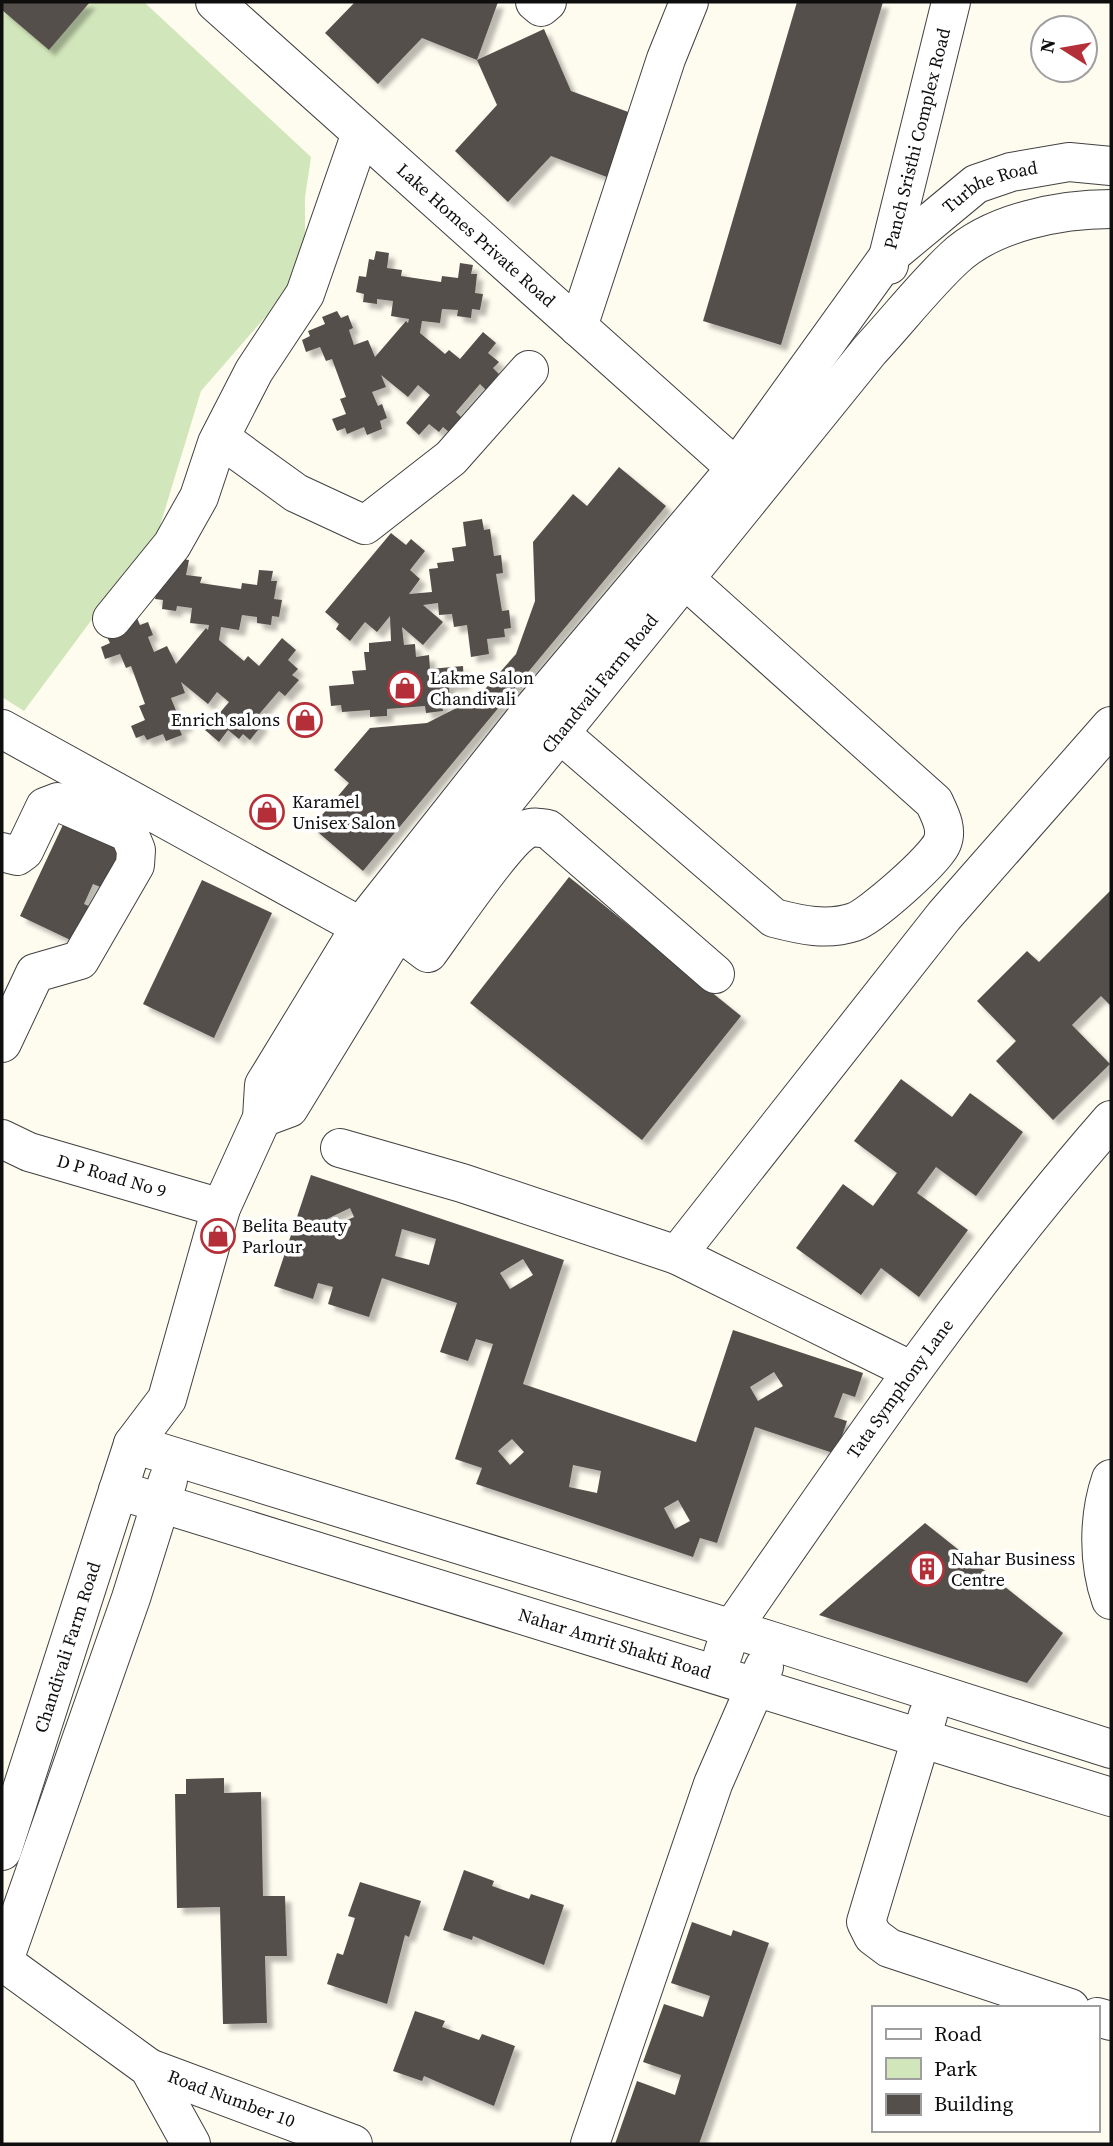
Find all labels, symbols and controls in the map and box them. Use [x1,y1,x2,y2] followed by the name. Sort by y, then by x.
[1029,14,1099,84] north arrow
[877,25,956,252] street label: Panch Sristhi Complex Road
[1033,36,1061,55] text: N
[937,155,1039,219] street label: Turbhe Road
[391,157,561,313] street label: Lake Homes Private Road
[536,608,664,758] street label: Chandvali Farm Road
[430,665,534,711] place label: Lakme Salon Chandivali
[386,669,424,707] shop icon: Lakme Salon Chandivali
[286,701,324,739] shop icon: Enrich salons
[171,707,280,732] place label: Enrich salons
[292,789,396,835] place label: Karamel Unisex Salon
[248,793,286,831] shop icon: Karamel Unisex Salon
[54,1148,169,1203] street label: D P Road No 9
[242,1213,348,1259] place label: Belita Beauty Parlour
[199,1217,237,1255] shop icon: Belita Beauty Parlour
[841,1313,959,1464] street label: Tata Symphony Lane
[951,1546,1075,1592] place label: Nahar Business Centre
[908,1550,946,1588] building icon: Nahar Business Centre
[28,1559,106,1736] street label: Chandivali Farm Road
[516,1602,714,1685] street label: Nahar Amrit Shakti Road
[872,2006,1099,2132] legend
[934,2019,982,2048] text: Road
[934,2054,978,2083] text: Park
[164,2063,299,2133] street label: Road Number 10
[934,2089,1013,2118] text: Building

